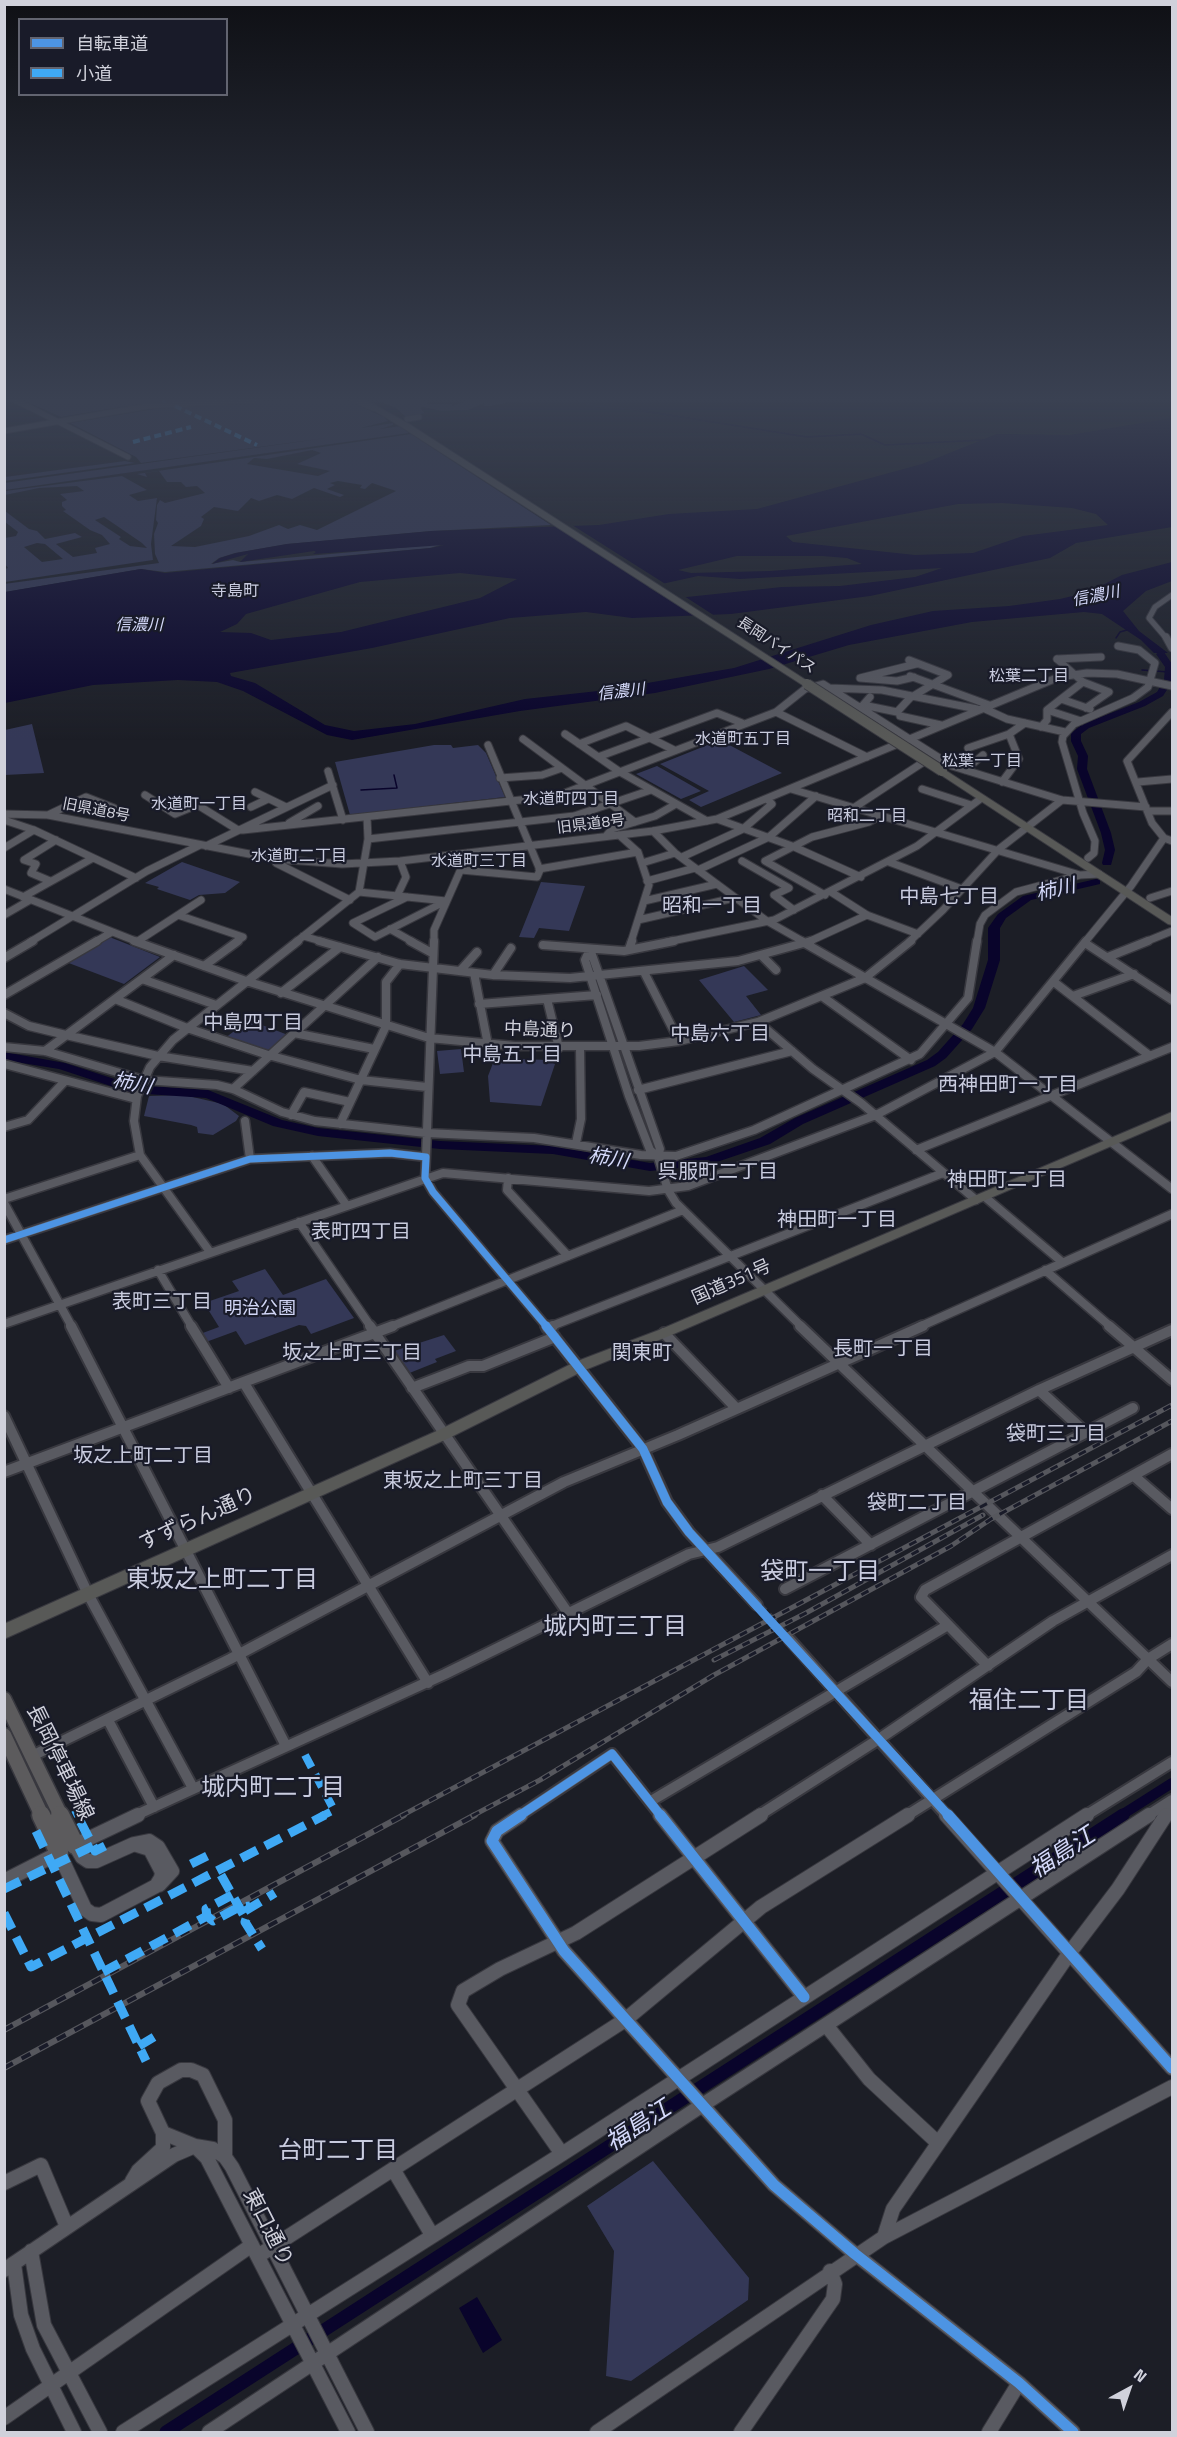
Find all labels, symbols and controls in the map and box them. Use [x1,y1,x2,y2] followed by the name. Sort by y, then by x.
[18,18,228,96] legend
[76,30,148,57] text: 自転車道
[76,60,112,87] text: 小道
[211,582,259,602] district label: 寺島町
[1071,583,1121,611] water label: 信濃川
[733,614,819,678] street label: 長岡バイパス
[115,616,163,636] water label: 信濃川
[989,667,1069,687] district label: 松葉二丁目
[596,681,646,705] water label: 信濃川
[695,730,791,750] district label: 水道町五丁目
[942,752,1022,772] district label: 松葉一丁目
[523,790,619,810] district label: 水道町四丁目
[151,795,247,815] district label: 水道町一丁目
[61,796,131,826] street label: 旧県道8号
[827,807,907,827] district label: 昭和二丁目
[556,812,626,838] street label: 旧県道8号
[251,847,347,867] district label: 水道町二丁目
[431,852,527,872] district label: 水道町三丁目
[1034,875,1078,907] water label: 柿川
[899,886,999,910] district label: 中島七丁目
[662,895,762,919] district label: 昭和一丁目
[203,1012,303,1036] district label: 中島四丁目
[504,1019,576,1043] street label: 中島通り
[670,1023,770,1047] district label: 中島六丁目
[462,1044,562,1068] district label: 中島五丁目
[110,1069,154,1101] water label: 柿川
[938,1074,1078,1098] district label: 西神田町一丁目
[586,1145,630,1175] water label: 柿川
[658,1161,778,1185] district label: 呉服町二丁目
[947,1169,1067,1193] district label: 神田町二丁目
[777,1209,897,1233] district label: 神田町一丁目
[311,1221,411,1245] district label: 表町四丁目
[689,1256,775,1310] street label: 国道351号
[112,1291,212,1315] district label: 表町三丁目
[224,1299,296,1321] park label: 明治公園
[833,1338,933,1362] district label: 長町一丁目
[282,1342,422,1366] district label: 坂之上町三丁目
[612,1342,672,1366] district label: 関東町
[1006,1423,1106,1447] district label: 袋町三丁目
[73,1445,213,1469] district label: 坂之上町二丁目
[383,1470,543,1494] district label: 東坂之上町三丁目
[135,1483,261,1557] street label: すずらん通り
[867,1492,967,1516] district label: 袋町二丁目
[760,1559,880,1587] district label: 袋町一丁目
[126,1567,318,1595] district label: 東坂之上町二丁目
[543,1614,687,1642] district label: 城内町三丁目
[969,1688,1089,1716] district label: 福住二丁目
[20,1701,98,1825] street label: 長岡停車場線
[201,1775,345,1803] district label: 城内町二丁目
[1025,1822,1101,1886] water label: 福島江
[601,2095,677,2159] water label: 福島江
[278,2138,398,2166] district label: 台町二丁目
[237,2185,297,2271] street label: 東口通り
[1099,2359,1159,2419] north arrow
[1129,2362,1153,2388] text: N

